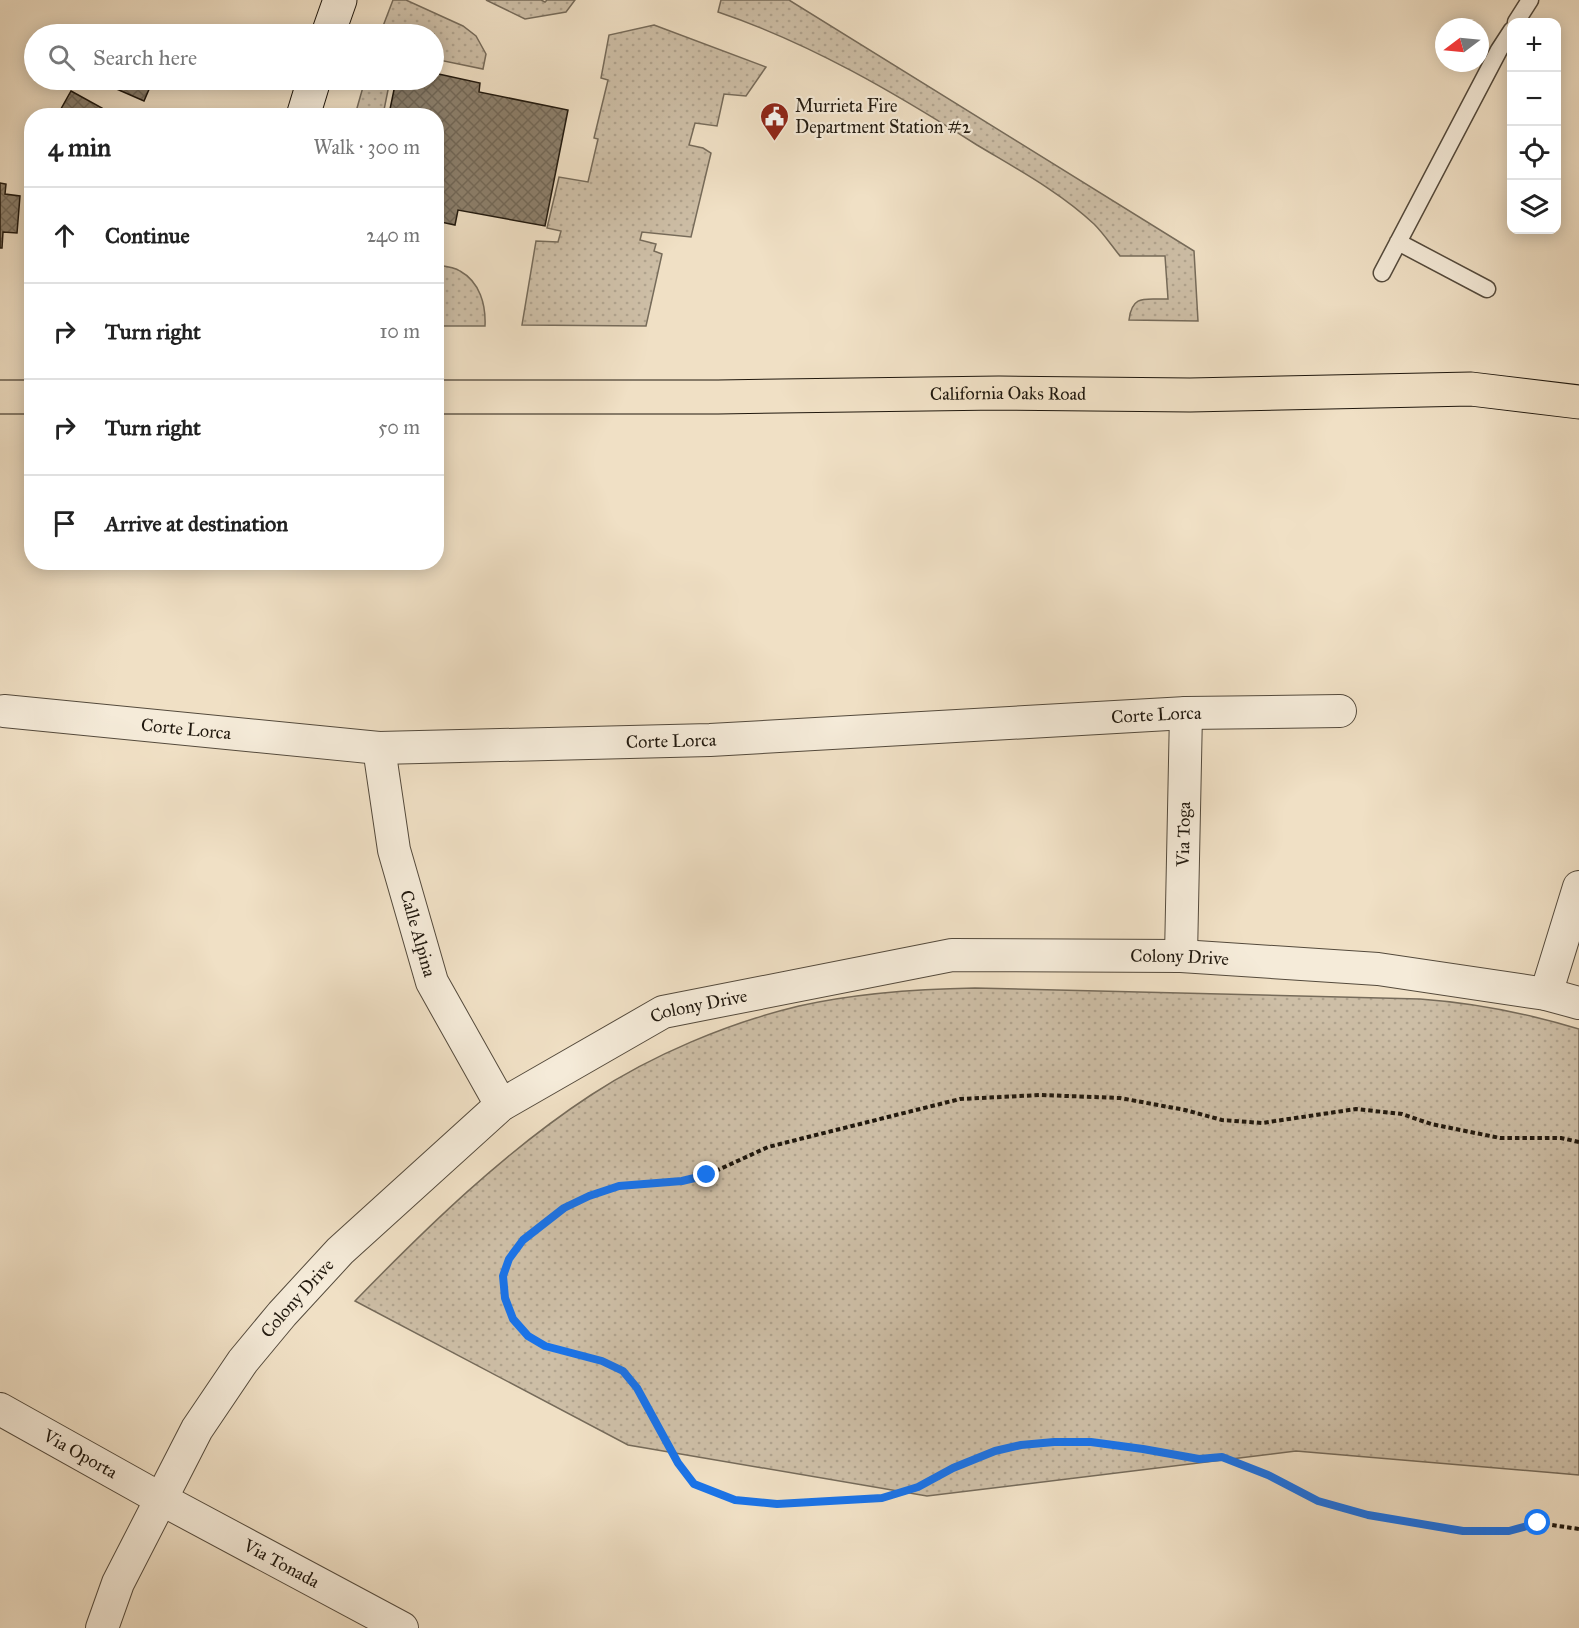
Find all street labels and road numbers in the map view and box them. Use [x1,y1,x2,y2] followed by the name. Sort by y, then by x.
[930,382,1086,405] street label: California Oaks Road
[1111,702,1202,728] street label: Corte Lorca
[140,714,233,744] street label: Corte Lorca
[626,729,717,753] street label: Corte Lorca
[1172,801,1196,868] street label: Via Toga
[395,888,441,980] street label: Calle Alpina
[1130,945,1230,970] street label: Colony Drive
[646,985,749,1028] street label: Colony Drive
[256,1254,338,1342] street label: Colony Drive
[38,1424,122,1484] street label: Via Oporta
[239,1534,324,1593] street label: Via Tonada

